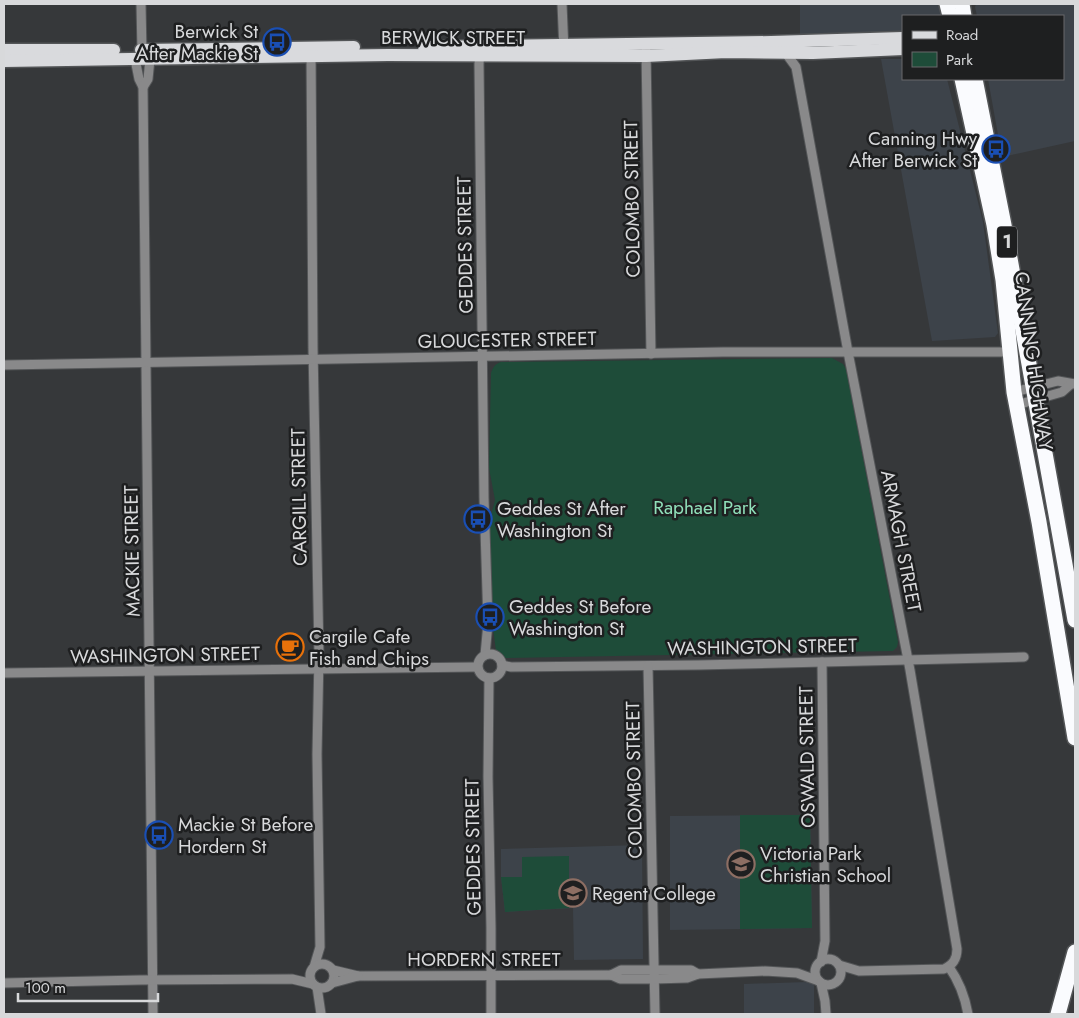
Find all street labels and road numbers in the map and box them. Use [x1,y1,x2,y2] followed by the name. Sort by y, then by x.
[381,24,525,51] street label: BERWICK STREET
[617,120,647,278] street label: COLOMBO STREET
[450,176,480,314] street label: GEDDES STREET
[997,226,1017,258] road number: 1
[1008,270,1060,452] street label: CANNING HIGHWAY
[417,325,597,355] street label: GLOUCESTER STREET
[284,428,314,566] street label: CARGILL STREET
[874,468,928,614] street label: ARMAGH STREET
[117,485,147,617] street label: MACKIE STREET
[667,632,857,662] street label: WASHINGTON STREET
[70,640,260,670] street label: WASHINGTON STREET
[792,686,822,828] street label: OSWALD STREET
[619,701,649,859] street label: COLOMBO STREET
[458,778,488,916] street label: GEDDES STREET
[407,946,561,973] street label: HORDERN STREET

